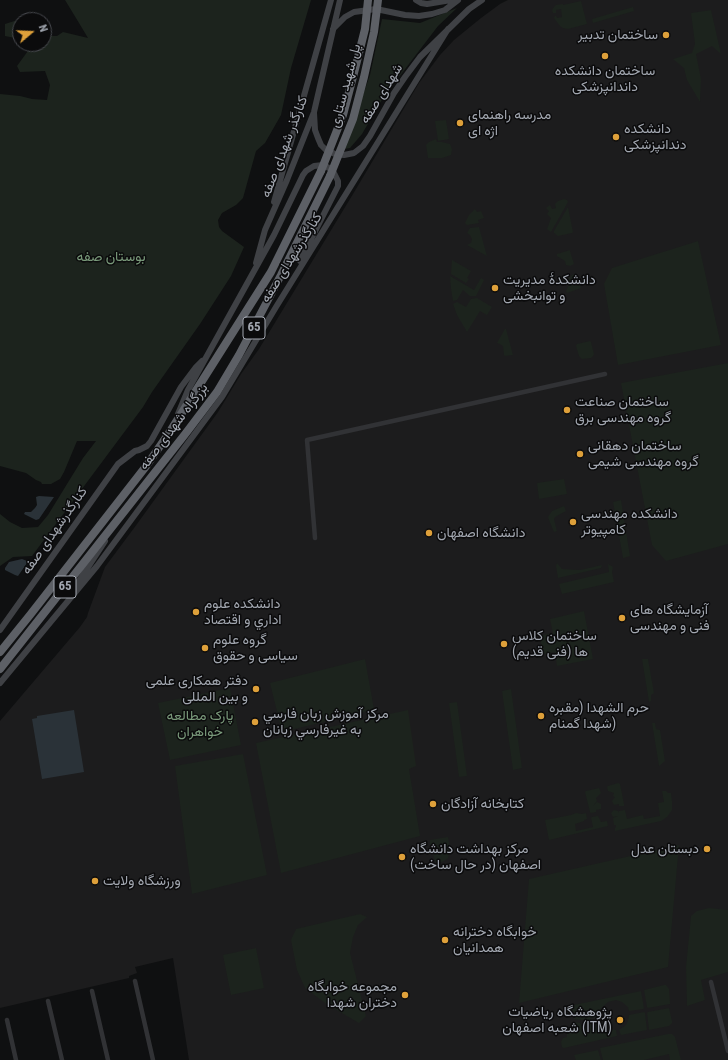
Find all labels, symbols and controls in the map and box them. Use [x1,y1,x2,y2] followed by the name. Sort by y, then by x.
[12,12,52,52] north arrow
[36,23,50,34] text: N
[578,27,658,43] place label: ساختمان تدبیر
[661,30,671,40] marker: ساختمان تدبیر
[327,42,365,130] street label: پل شهید ستاری
[600,51,610,61] marker: ساختمان دانشکده داندانپزشکی
[357,61,407,127] street label: شهدای صفه
[555,63,655,96] place label: ساختمان دانشکده داندانپزشکی
[258,94,312,200] street label: کنارگذر شهدای صفه
[468,107,551,140] place label: مدرسه راهنمای اژه ای
[455,118,465,128] marker: مدرسه راهنمای اژه ای
[624,121,687,154] place label: دانشکده دندانپزشکی
[611,132,621,142] marker: دانشکده دندانپزشکی
[258,210,326,306] street label: کنارگذرشهدای صفه
[76,249,146,265] park label: بوستان صفه
[503,272,596,304] place label: دانشکدهٔ مدیریت و توانبخشی
[490,283,500,293] marker: دانشکدهٔ مدیریت و توانبخشی
[243,317,265,339] road number: 65
[136,380,212,474] street label: بزرگراه شهدای صفه
[575,394,671,426] place label: ساختمان صناعت گروه مهندسی برق
[562,405,572,415] marker: ساختمان صناعت گروه مهندسی برق
[588,438,699,470] place label: ساختمان دهقانی گروه مهندسی شیمی
[575,449,585,459] marker: ساختمان دهقانی گروه مهندسی شیمی
[19,484,91,578] street label: کنارگذرشهدای صفه
[581,506,678,538] place label: دانشکده مهندسی کامپیوتر
[568,517,578,527] marker: دانشکده مهندسی کامپیوتر
[437,525,525,541] place label: دانشگاه اصفهان
[424,528,434,538] marker: دانشگاه اصفهان
[54,576,76,598] road number: 65
[204,596,282,628] place label: دانشکده علوم اداري و اقتصاد
[630,602,710,634] place label: آزمایشگاه های فنی و مهندسی
[191,607,201,617] marker: دانشکده علوم اداري و اقتصاد
[617,613,627,623] marker: آزمایشگاه های فنی و مهندسی
[512,628,597,660] place label: ساختمان کلاس ها (فنی قدیم)
[213,632,298,664] place label: گروه علوم سیاسی و حقوق
[499,639,509,649] marker: ساختمان کلاس ها (فنی قدیم)
[200,643,210,653] marker: گروه علوم سیاسی و حقوق
[146,673,248,706] place label: دفتر همکاری علمی و بین المللی
[251,684,261,694] marker: دفتر همکاری علمی و بین المللی
[549,700,649,732] place label: حرم الشهدا (مقبره شهدا گمنام)
[263,706,389,738] place label: مرکز آموزش زبان فارسي به غيرفارسي زبانان
[167,708,233,740] park label: پارک مطالعه خواهران
[536,711,546,721] marker: حرم الشهدا (مقبره شهدا گمنام)
[250,717,260,727] marker: مرکز آموزش زبان فارسي به غيرفارسي زبانان
[441,796,524,812] place label: کتابخانه آزادگان
[428,799,438,809] marker: کتابخانه آزادگان
[410,841,541,874] place label: مرکز بهداشت دانشگاه اصفهان (در حال ساخت)
[631,841,699,857] place label: دبستان عدل
[702,844,712,854] marker: دبستان عدل
[397,852,407,862] marker: مرکز بهداشت دانشگاه اصفهان (در حال ساخت)
[103,873,181,889] place label: ورزشگاه ولایت
[90,876,100,886] marker: ورزشگاه ولایت
[453,924,537,956] place label: خوابگاه دخترانه همدانیان
[440,935,450,945] marker: خوابگاه دخترانه همدانیان
[308,979,397,1012] place label: مجموعه خوابگاه دختران شهدا
[400,990,410,1000] marker: مجموعه خوابگاه دختران شهدا
[502,1004,612,1036] place label: پژوهشگاه رياضيات شعبه اصفهان (ITM)
[615,1015,625,1025] marker: پژوهشگاه رياضيات شعبه اصفهان (ITM)

